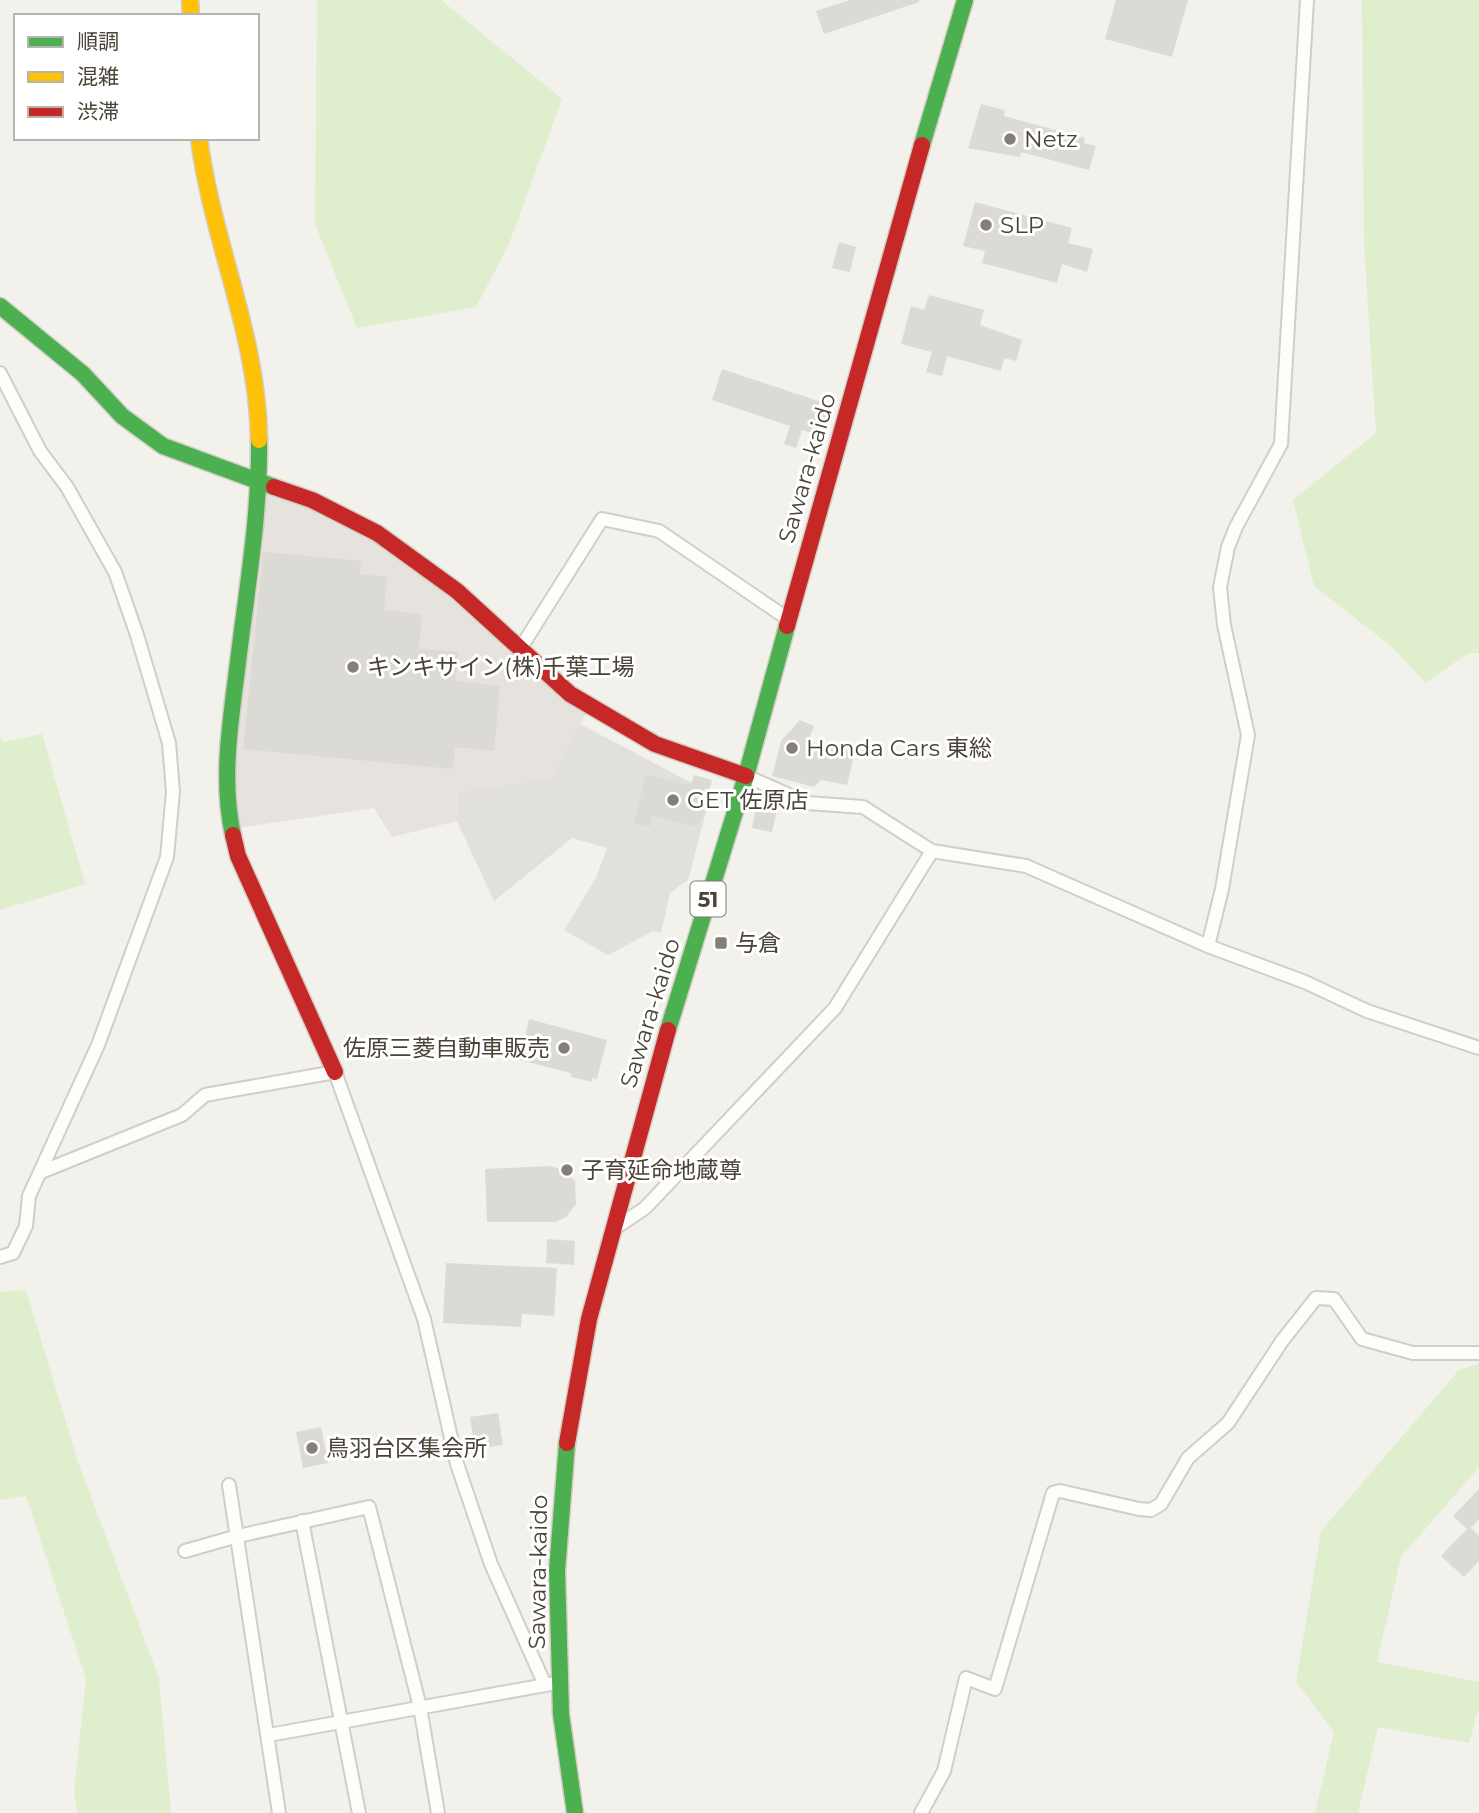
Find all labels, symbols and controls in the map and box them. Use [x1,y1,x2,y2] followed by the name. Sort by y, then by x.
[14,14,259,140] legend
[77,29,119,54] text: 順調
[77,64,119,89] text: 混雑
[77,99,119,124] text: 渋滞
[1024,125,1078,153] place label: Netz
[1002,131,1018,147] marker: Netz
[1000,211,1044,239] place label: SLP
[978,217,994,233] marker: SLP
[772,390,842,546] street label: Sawara-kaido
[367,653,634,681] place label: キンキサイン(株)千葉工場
[345,659,361,675] marker: キンキサイン(株)千葉工場
[806,734,992,762] place label: Honda Cars 東総
[784,740,800,756] marker: Honda Cars 東総
[687,786,808,814] place label: GET 佐原店
[665,792,681,808] marker: GET 佐原店
[690,881,726,916] road number: 51
[735,929,781,957] place label: 与倉
[614,935,686,1091] street label: Sawara-kaido
[713,935,729,951] marker: 与倉
[343,1034,550,1062] place label: 佐原三菱自動車販売
[556,1040,572,1056] marker: 佐原三菱自動車販売
[581,1156,742,1184] place label: 子育延命地蔵尊
[559,1162,575,1178] marker: 子育延命地蔵尊
[326,1434,487,1462] place label: 鳥羽台区集会所
[304,1440,320,1456] marker: 鳥羽台区集会所
[523,1494,553,1650] street label: Sawara-kaido

